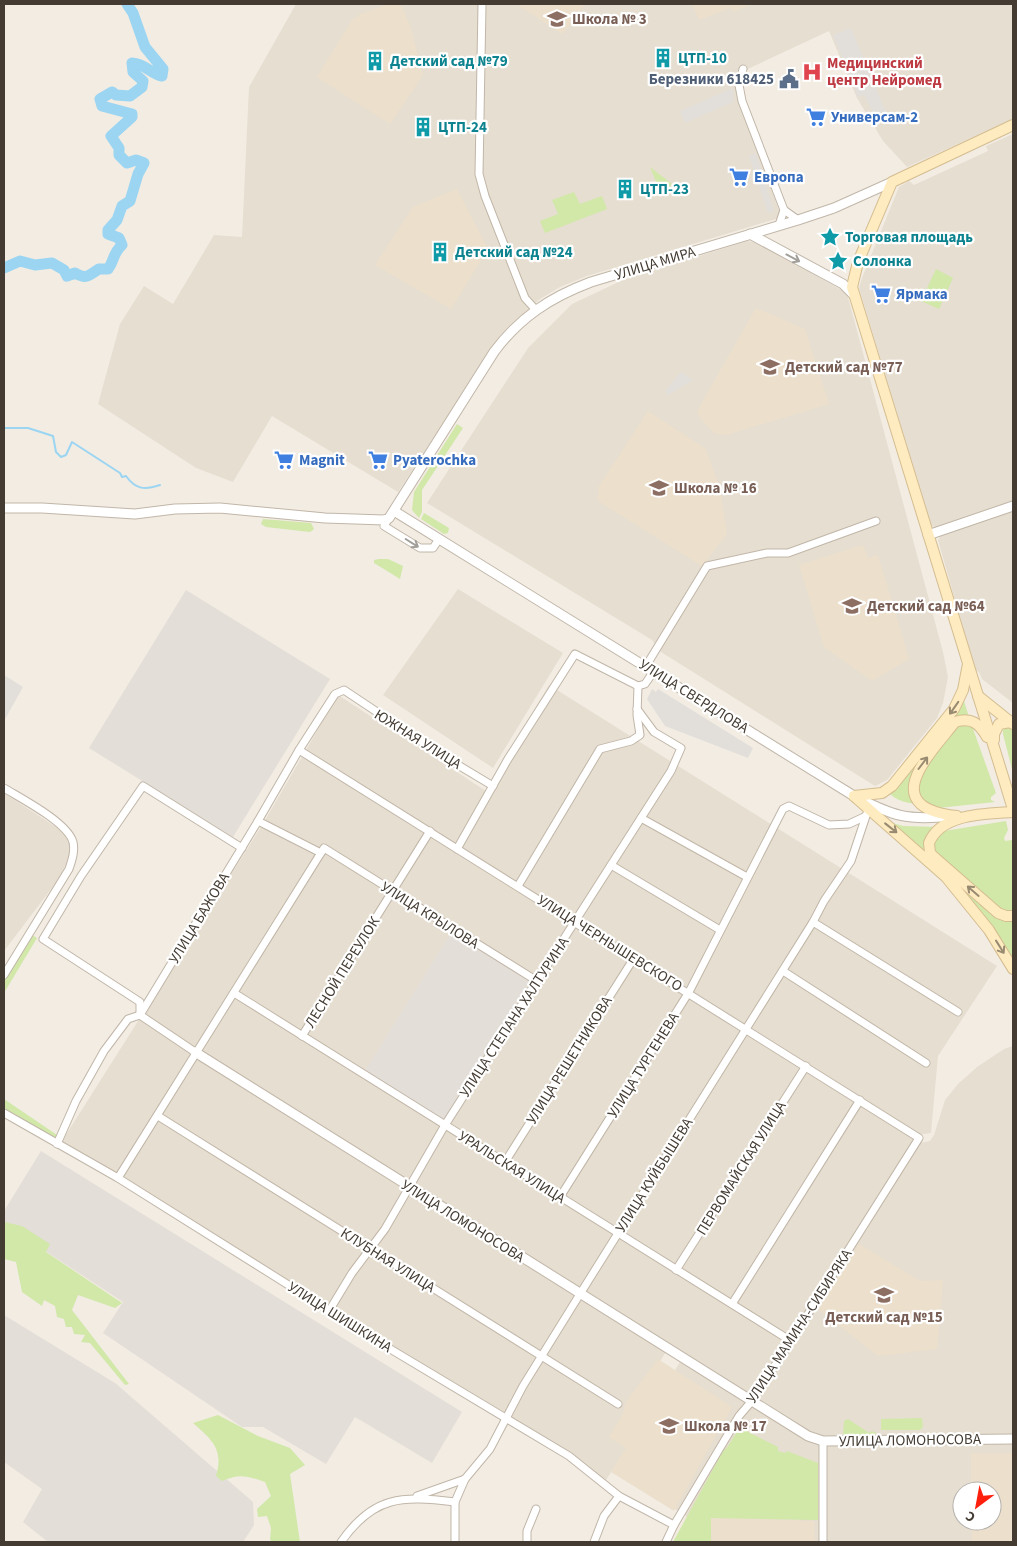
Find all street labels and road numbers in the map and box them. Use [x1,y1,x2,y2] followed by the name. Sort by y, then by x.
[612,241,699,286] street label: УЛИЦА МИРА
[635,654,753,739] street label: УЛИЦА СВЕРДЛОВА
[370,704,466,775] street label: ЮЖНАЯ УЛИЦА
[164,868,235,968] street label: УЛИЦА БАЖОВА
[377,877,484,955] street label: УЛИЦА КРЫЛОВА
[533,890,686,997] street label: УЛИЦА ЧЕРНЫШЕВСКОГО
[300,912,385,1032] street label: ЛЕСНОЙ ПЕРЕУЛОК
[455,932,575,1102] street label: УЛИЦА СТЕПАНА ХАЛТУРИНА
[521,991,618,1128] street label: УЛИЦА РЕШЕТНИКОВА
[602,1008,685,1122] street label: УЛИЦА ТУРГЕНЕВА
[692,1096,792,1239] street label: ПЕРВОМАЙСКАЯ УЛИЦА
[611,1113,699,1237] street label: УЛИЦА КУЙБЫШЕВА
[454,1126,570,1209] street label: УРАЛЬСКАЯ УЛИЦА
[397,1175,529,1268] street label: УЛИЦА ЛОМОНОСОВА
[336,1223,440,1298] street label: КЛУБНАЯ УЛИЦА
[741,1244,858,1408] street label: УЛИЦА МАМИНА-СИБИРЯКА
[283,1277,397,1358] street label: УЛИЦА ШИШКИНА
[839,1429,982,1452] street label: УЛИЦА ЛОМОНОСОВА

